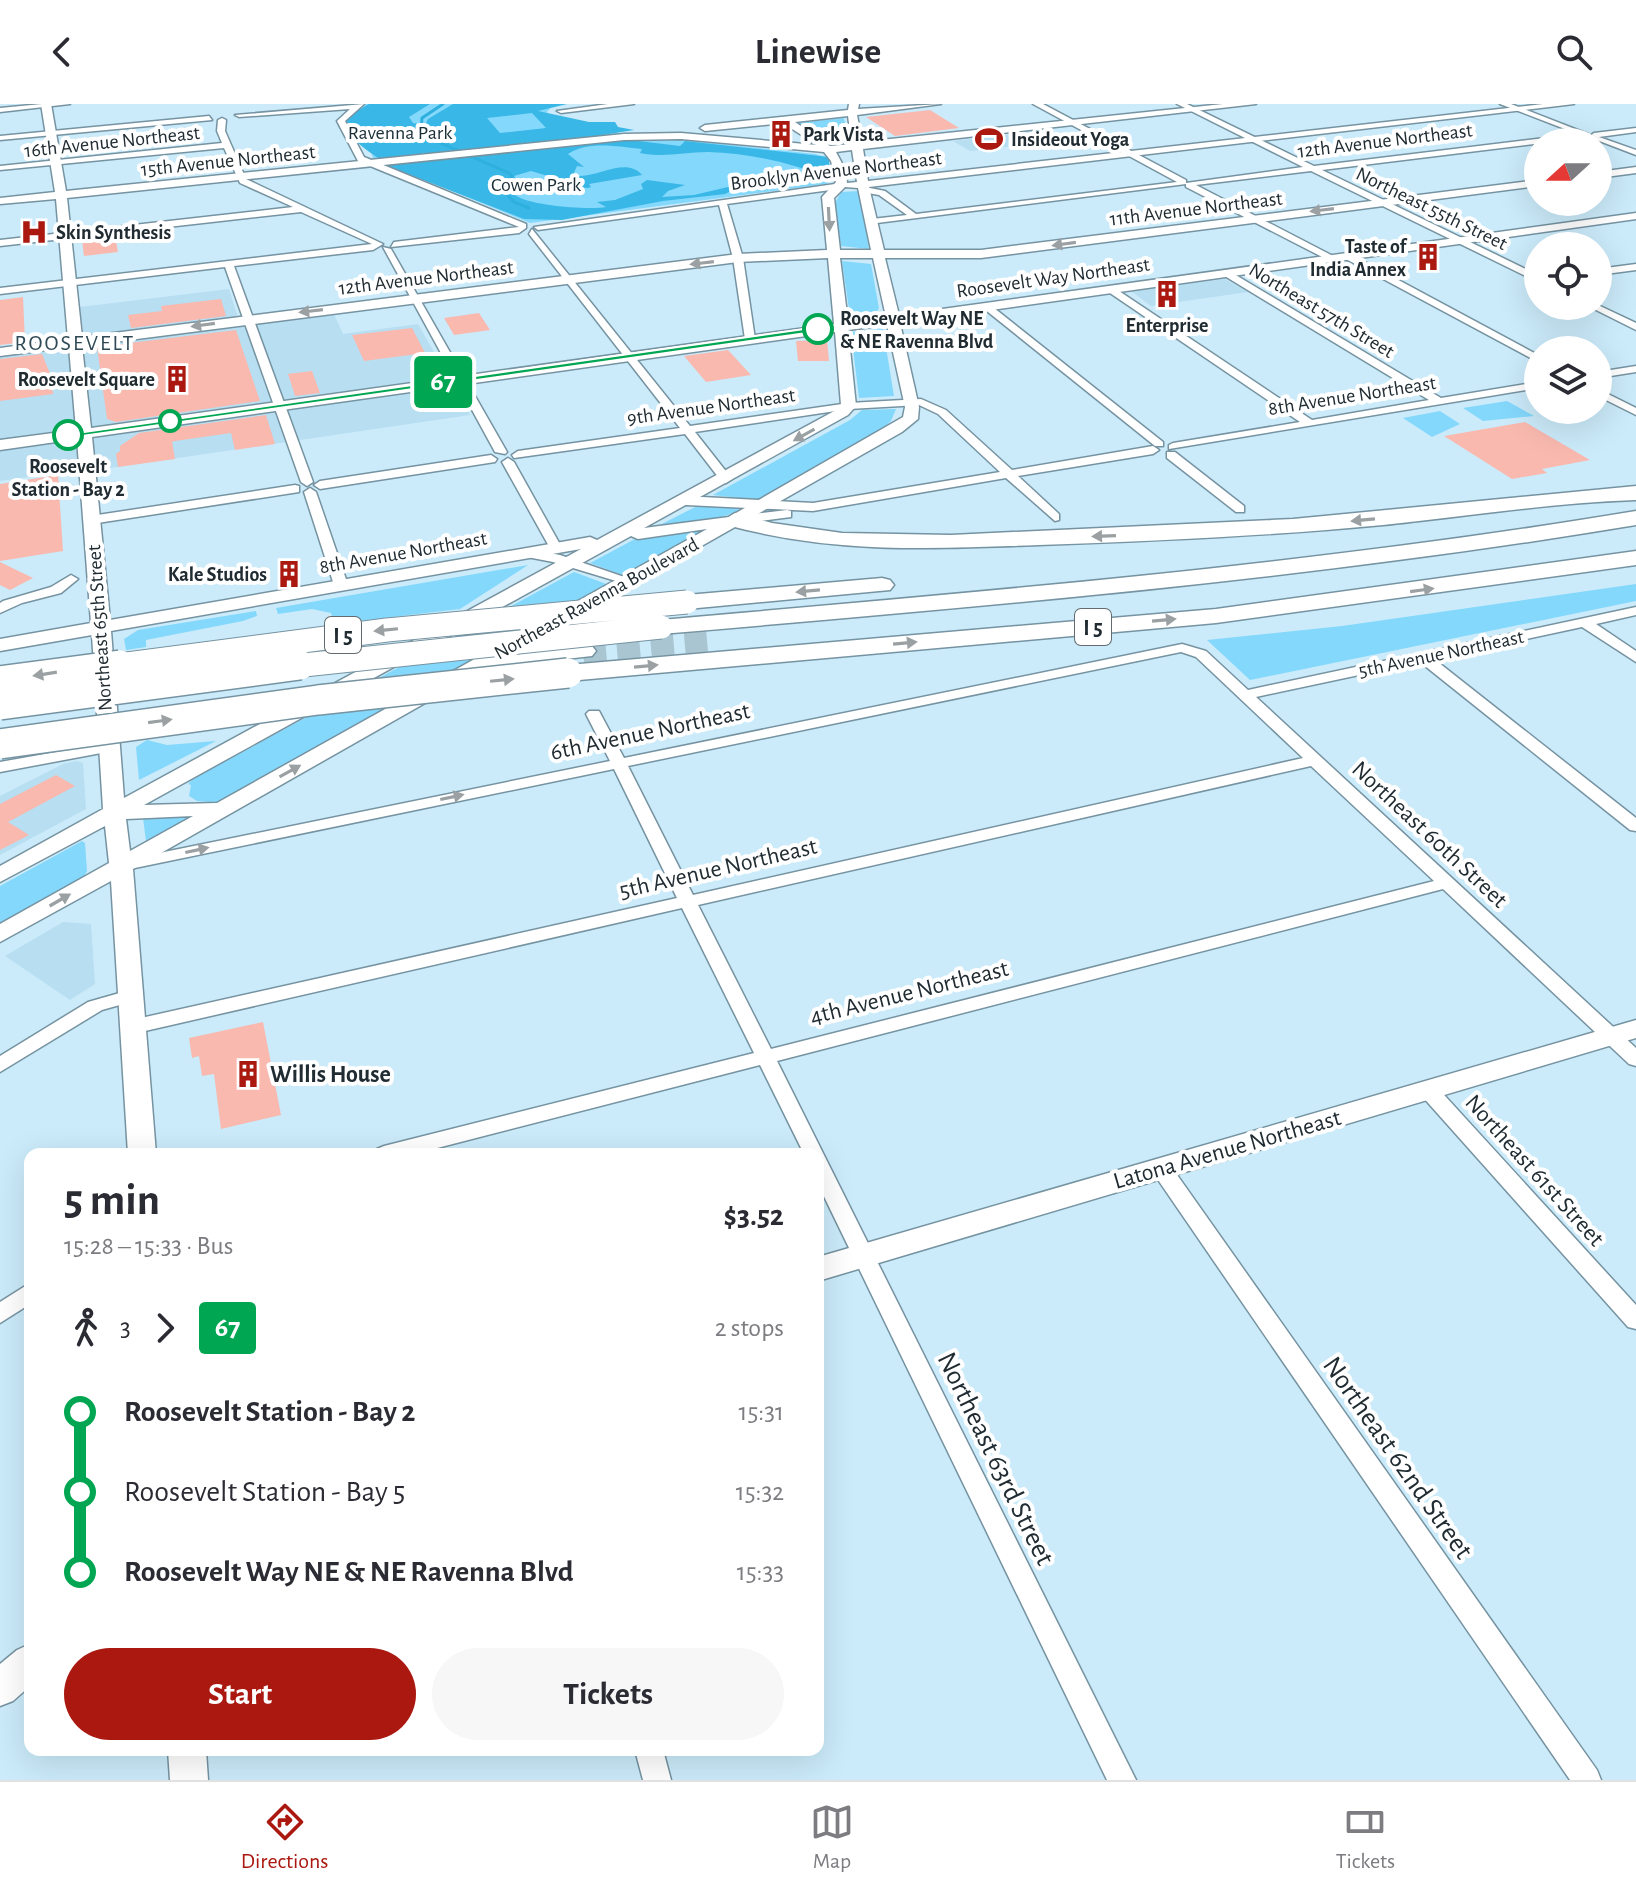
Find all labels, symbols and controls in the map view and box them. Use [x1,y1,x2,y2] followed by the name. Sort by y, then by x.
[40,30,84,74] icon: back
[1552,30,1596,74] icon: search
[755,34,881,70] text: Linewise
[766,119,796,149] building icon: Park Vista
[1297,120,1474,162] street label: 12th Avenue Northeast
[23,123,201,161] street label: 16th Avenue Northeast
[348,123,452,143] park label: Ravenna Park
[974,124,1004,154] sports icon: Insideout Yoga
[803,125,884,145] place label: Park Vista
[1524,128,1612,216] north arrow
[1524,128,1612,424] map controls
[1011,130,1130,150] place label: Insideout Yoga
[140,142,317,180] street label: 15th Avenue Northeast
[729,148,944,194] street label: Brooklyn Avenue Northeast
[1353,164,1511,254] street label: Northeast 55th Street
[491,175,581,195] park label: Cowen Park
[1109,188,1284,230] street label: 11th Avenue Northeast
[1309,204,1334,217] one-way arrow
[823,207,836,232] one-way arrow
[19,217,49,247] hospital icon: Skin Synthesis
[56,223,171,243] place label: Skin Synthesis
[1524,232,1612,320] button: locate
[1310,237,1407,280] place label: Taste of India Annex
[1051,238,1076,251] one-way arrow
[1413,242,1443,272] building icon: Taste of India Annex
[955,254,1152,301] street label: Roosevelt Way Northeast
[689,256,714,269] one-way arrow
[338,257,515,299] street label: 12th Avenue Northeast
[1245,260,1398,362] street label: Northeast 57th Street
[1152,279,1182,309] building icon: Enterprise
[298,305,323,318] one-way arrow
[840,309,994,352] place label: Roosevelt Way NE & NE Ravenna Blvd
[803,314,833,344] marker: Roosevelt Way NE & NE Ravenna Blvd
[1125,316,1209,336] place label: Enterprise
[190,319,215,332] one-way arrow
[15,332,135,354] district label: ROOSEVELT
[1524,336,1612,424] button: layers
[407,356,479,408] line badge: 67
[162,364,192,394] building icon: Roosevelt Square
[430,368,456,396] text: 67
[18,370,155,390] place label: Roosevelt Square
[1267,373,1438,419] street label: 8th Avenue Northeast
[626,385,797,429] street label: 9th Avenue Northeast
[159,410,181,432] unlabelled marker
[53,420,83,450] marker: Roosevelt Station - Bay 2
[792,428,815,442] one-way arrow
[11,457,125,500] place label: Roosevelt Station - Bay 2
[1351,513,1376,526] one-way arrow
[318,528,489,578] street label: 8th Avenue Northeast
[1091,530,1116,543] one-way arrow
[491,534,702,663] street label: Northeast Ravenna Boulevard
[84,544,116,712] street label: Northeast 65th Street
[274,559,304,589] building icon: Kale Studios
[168,565,267,585] place label: Kale Studios
[1410,583,1435,596] one-way arrow
[795,585,820,598] one-way arrow
[1075,609,1111,645] road number: I 5
[1152,614,1177,627] one-way arrow
[325,617,361,653] road number: I 5
[373,624,398,637] one-way arrow
[1357,627,1526,681] street label: 5th Avenue Northeast
[893,637,918,650] one-way arrow
[634,660,659,673] one-way arrow
[32,668,57,681] one-way arrow
[490,673,515,686] one-way arrow
[548,699,752,765] street label: 6th Avenue Northeast
[148,714,173,727] one-way arrow
[1347,757,1512,913] street label: Northeast 60th Street
[279,764,301,778] one-way arrow
[440,790,465,803] one-way arrow
[617,834,820,903] street label: 5th Avenue Northeast
[185,843,210,856] one-way arrow
[49,893,72,907] one-way arrow
[808,957,1011,1029] street label: 4th Avenue Northeast
[233,1059,263,1089] building icon: Willis House
[270,1063,391,1087] place label: Willis House
[1460,1090,1608,1251] street label: Northeast 61st Street
[1111,1106,1344,1194] street label: Latona Avenue Northeast
[64,1179,160,1223] text: 5 min
[724,1201,784,1231] text: $3.52
[64,1233,233,1259] text: 15:28 – 15:33 · Bus
[64,1306,108,1350] icon: walk
[143,1306,187,1350] icon: forward
[215,1314,240,1342] text: 67
[120,1315,131,1341] text: 3
[715,1315,784,1341] text: 2 stops
[932,1348,1059,1570] street label: Northeast 63rd Street
[1317,1352,1478,1564] street label: Northeast 62nd Street
[124,1397,415,1427] text: Roosevelt Station - Bay 2
[739,1399,784,1425] text: 15:31
[124,1477,405,1507] text: Roosevelt Station - Bay 5
[736,1479,784,1505] text: 15:32
[124,1557,574,1587] text: Roosevelt Way NE & NE Ravenna Blvd
[737,1559,784,1585] text: 15:33
[64,1648,416,1740] button: Start
[432,1648,784,1740] button: Tickets
[241,1800,328,1874] tab: Directions
[810,1800,854,1874] tab: Map
[1336,1800,1395,1874] tab: Tickets

